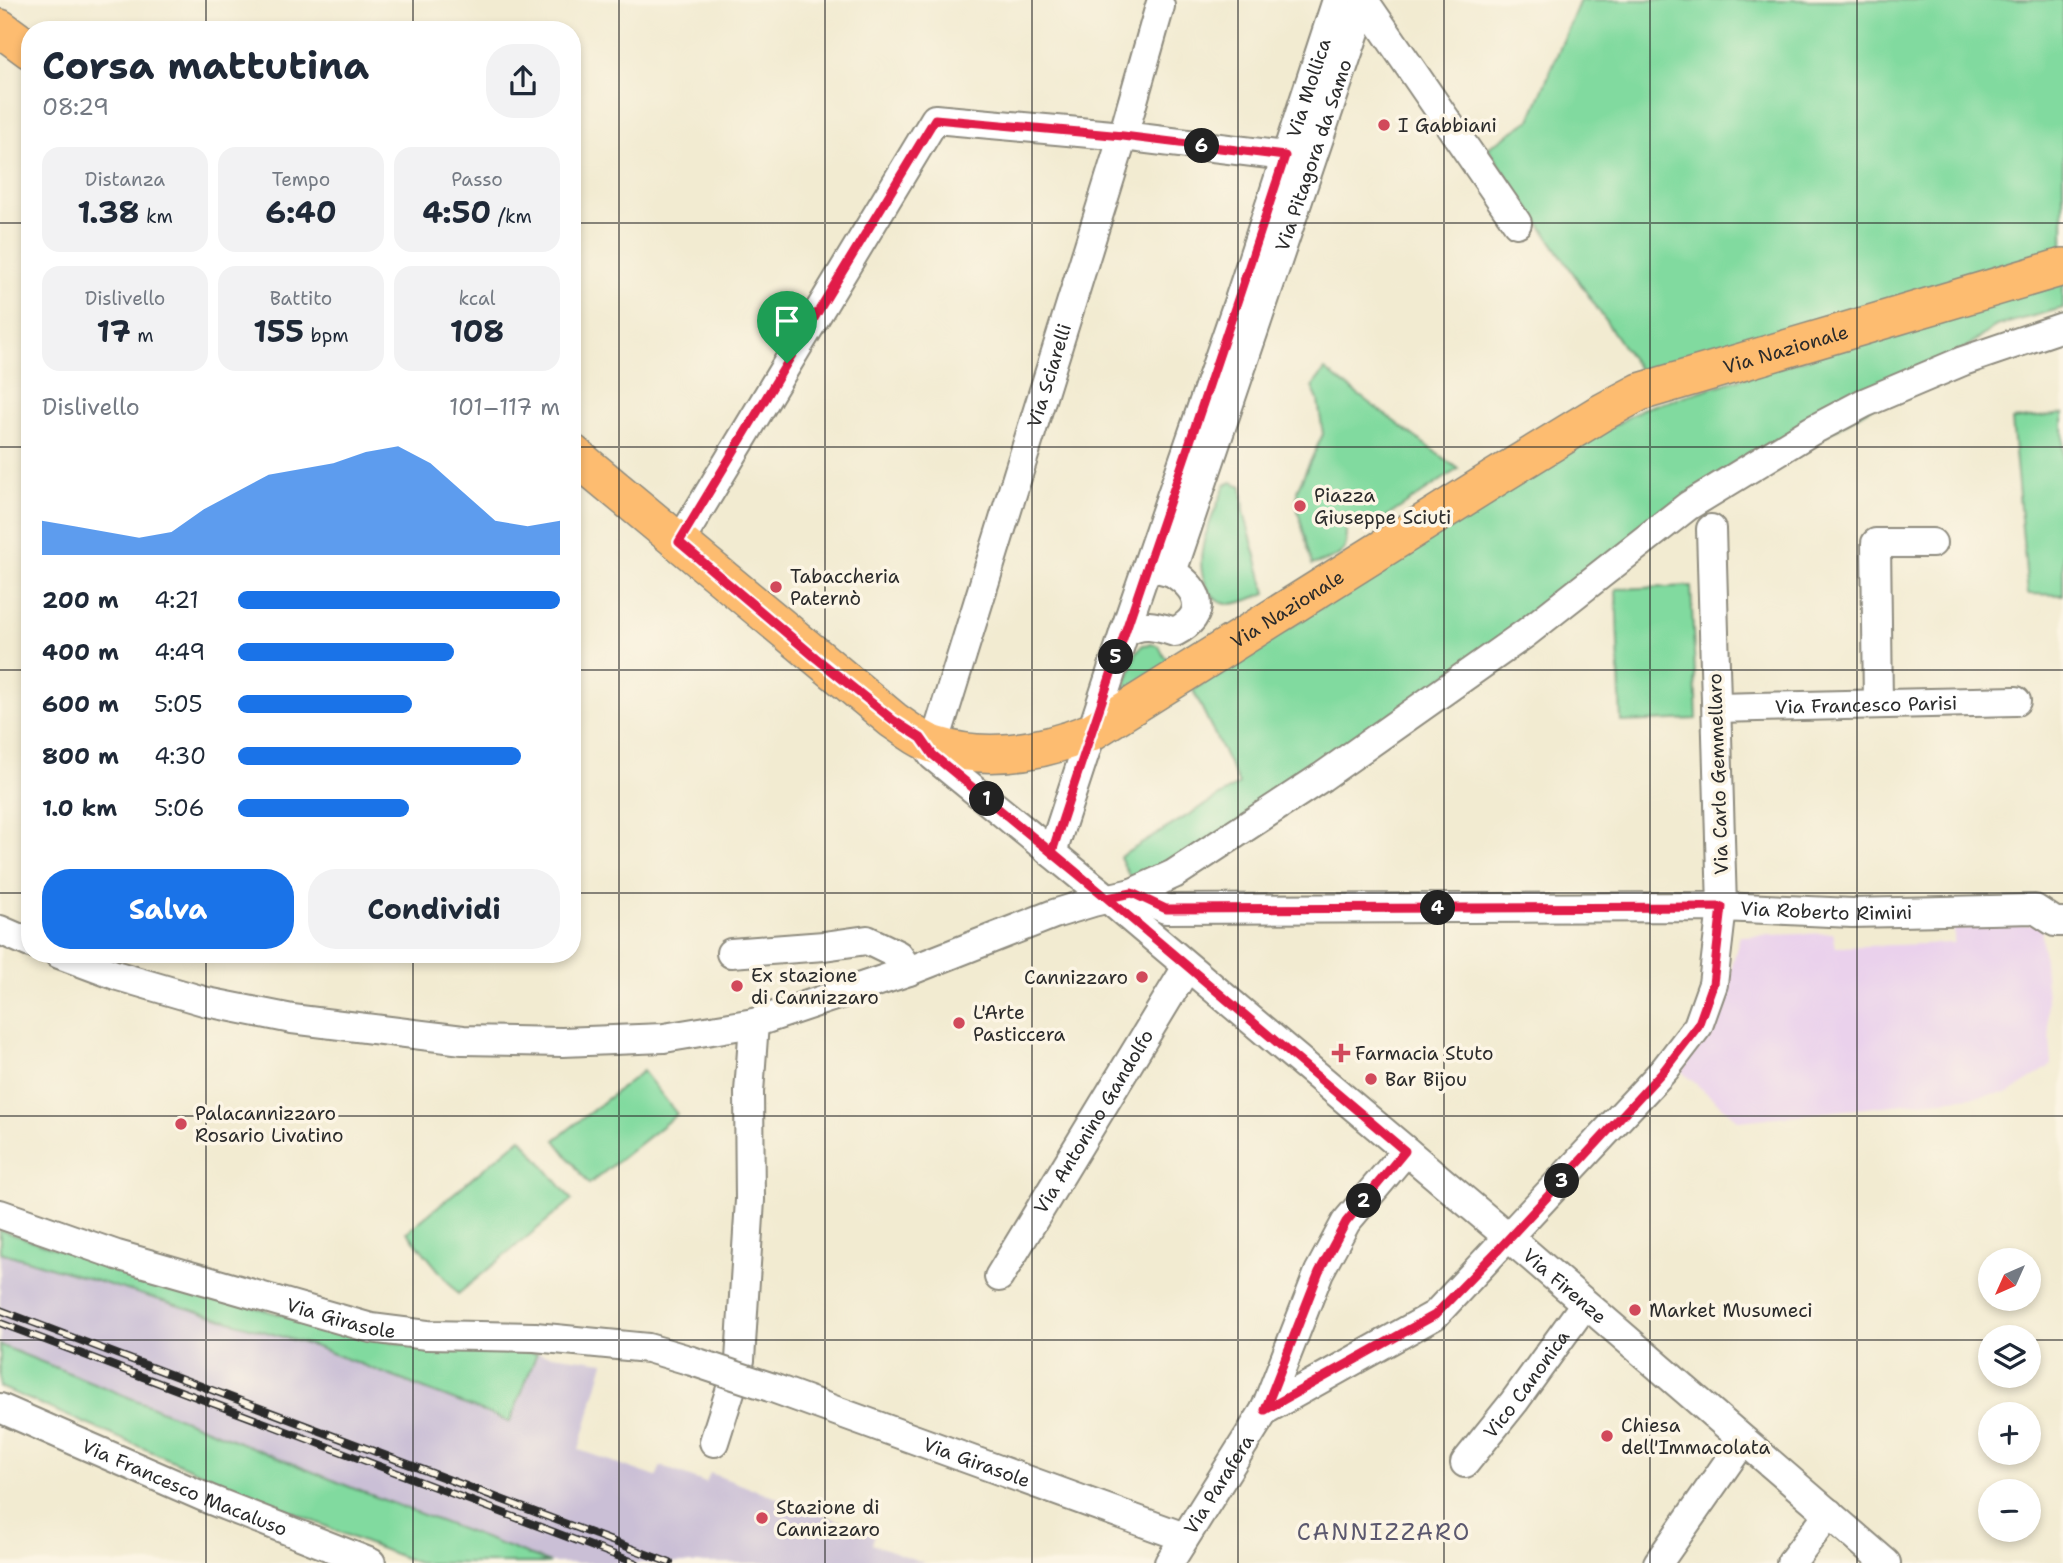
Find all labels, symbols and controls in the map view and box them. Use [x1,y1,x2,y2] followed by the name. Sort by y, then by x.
[1280,35,1336,141] street label: Via Mollica
[42,40,369,91] text: Corsa mattutina
[486,44,560,118] button: share
[1269,56,1357,254] street label: Via Pitagora da Samo
[42,92,109,122] text: 08:29
[1398,113,1497,138] place label: I Gabbiani
[1376,117,1392,133] marker: I Gabbiani
[1184,128,1220,164] pin: 6
[1195,133,1208,158] text: 6
[85,167,165,192] text: Distanza
[272,167,330,192] text: Tempo
[451,167,503,192] text: Passo
[77,192,139,233] text: 1.38
[265,192,337,233] text: 6:40
[422,192,491,233] text: 4:50
[139,204,173,229] text: km
[491,204,532,229] text: /km
[85,286,165,311] text: Dislivello
[270,286,332,311] text: Battito
[459,286,495,311] text: kcal
[757,291,817,363] pin
[768,302,806,340] icon: arrive
[96,311,131,352] text: 17
[253,311,304,352] text: 155
[450,311,504,352] text: 108
[1720,319,1851,379] street label: Via Nazionale
[1021,320,1077,430] street label: Via Sciarelli
[131,323,154,348] text: m
[304,323,349,348] text: bpm
[42,392,140,422] text: Dislivello
[449,392,560,422] text: 101–117 m
[1314,483,1451,530] place label: Piazza Giuseppe Sciuti
[1292,498,1308,514] marker: Piazza Giuseppe Sciuti
[790,564,900,611] place label: Tabaccheria Paternò
[1226,564,1349,654] street label: Via Nazionale
[768,579,784,595] marker: Tabaccheria Paternò
[42,585,119,615] text: 200 m
[154,585,199,615] text: 4:21
[42,637,119,667] text: 400 m
[154,637,205,667] text: 4:49
[1098,640,1134,674] pin: 5
[1110,644,1121,669] text: 5
[1702,673,1734,875] street label: Via Carlo Gemmellaro
[42,689,119,719] text: 600 m
[154,689,203,719] text: 5:05
[1774,690,1957,719] street label: Via Francesco Parisi
[42,741,119,771] text: 800 m
[154,741,206,771] text: 4:30
[970,782,1004,816] pin: 1
[982,786,991,811] text: 1
[42,793,117,823] text: 1.0 km
[154,793,205,823] text: 5:06
[42,869,294,949] button: Salva
[308,869,560,949] button: Condividi
[1420,890,1456,926] pin: 4
[1431,895,1444,920] text: 4
[1740,895,1913,926] street label: Via Roberto Rimini
[751,963,879,1010] place label: Ex stazione di Cannizzaro
[1024,965,1128,990] place label: Cannizzaro
[1134,969,1150,985] marker: Cannizzaro
[729,978,745,994] marker: Ex stazione di Cannizzaro
[973,1000,1065,1047] place label: L'Arte Pasticcera
[951,1015,967,1031] marker: L'Arte Pasticcera
[1028,1025,1159,1218] street label: Via Antonino Gandolfo
[1355,1041,1493,1066] place label: Farmacia Stuto
[1333,1045,1349,1061] marker: Farmacia Stuto
[1385,1067,1467,1092] place label: Bar Bijou
[1363,1071,1379,1087] marker: Bar Bijou
[195,1101,343,1148] place label: Palacannizzaro Rosario Livatino
[173,1116,189,1132] marker: Palacannizzaro Rosario Livatino
[1544,1164,1580,1198] pin: 3
[1555,1168,1568,1193] text: 3
[1346,1184,1382,1218] pin: 2
[1357,1188,1370,1213] text: 2
[1518,1243,1612,1329] street label: Via Firenze
[1978,1248,2040,1311] north arrow
[1978,1248,2041,1542] map controls
[284,1292,397,1343] street label: Via Girasole
[1649,1298,1813,1323] place label: Market Musumeci
[1627,1302,1643,1318] marker: Market Musumeci
[1477,1325,1575,1443] street label: Vico Canonica
[1978,1325,2041,1388] button: layers
[1978,1402,2041,1465] button: +
[1621,1413,1770,1460] place label: Chiesa dell'Immacolata
[1599,1428,1615,1444] marker: Chiesa dell'Immacolata
[1178,1429,1259,1539] street label: Via Parafera
[920,1431,1034,1493] street label: Via Girasole
[78,1433,291,1541] street label: Via Francesco Macaluso
[1978,1479,2041,1542] button: −
[776,1495,880,1542] place label: Stazione di Cannizzaro
[754,1510,770,1526] marker: Stazione di Cannizzaro
[1297,1517,1471,1547] district label: CANNIZZARO

